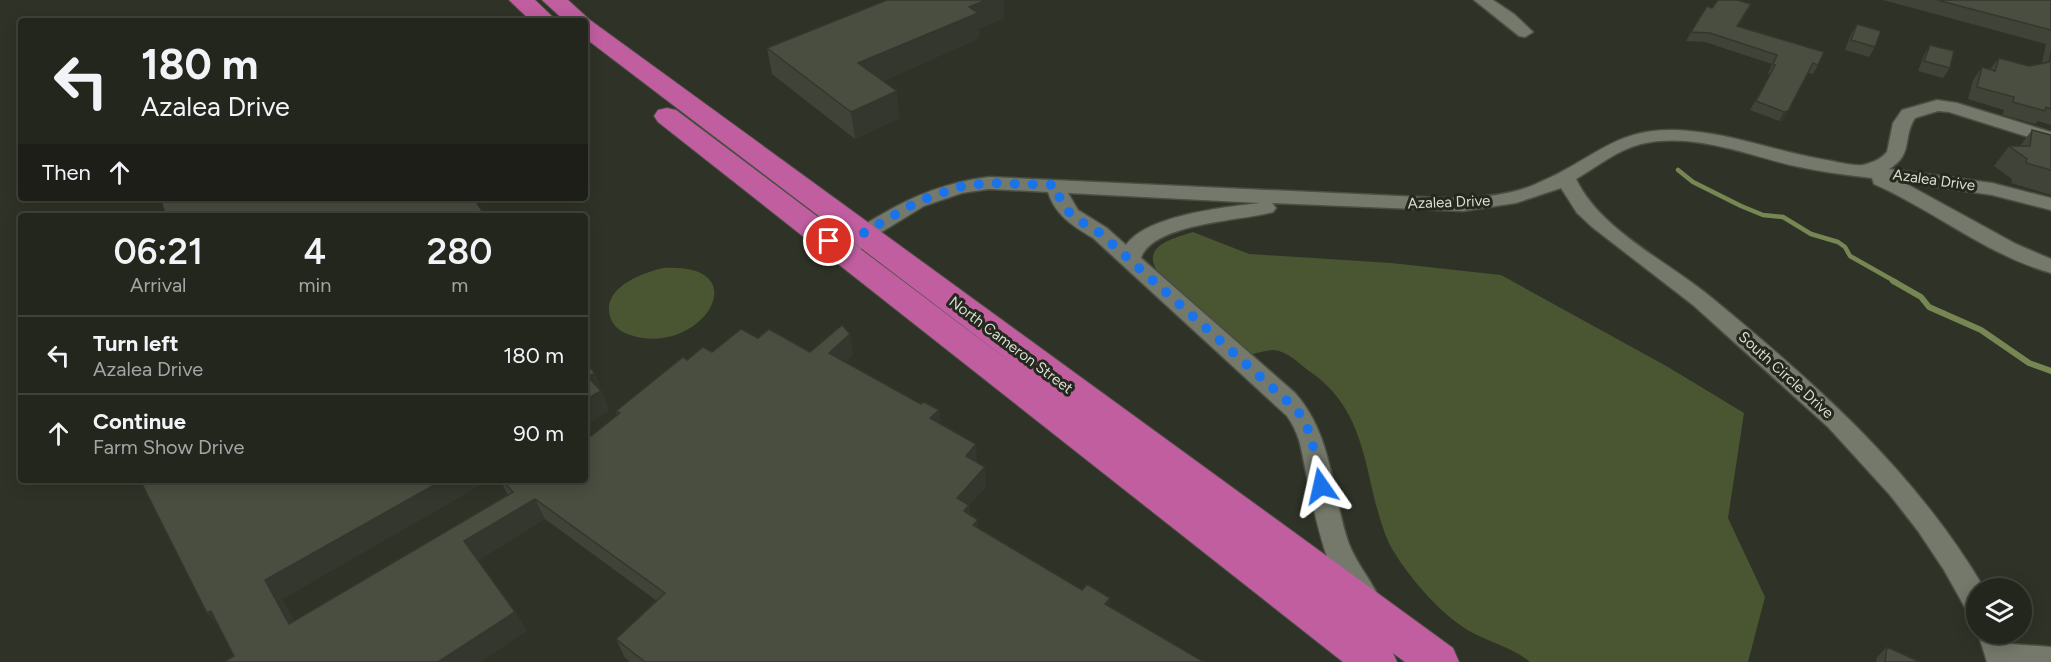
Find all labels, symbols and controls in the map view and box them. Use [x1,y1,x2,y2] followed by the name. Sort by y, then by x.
[141,39,258,90] text: 180 m
[42,42,120,120] icon: left
[141,90,290,123] text: Azalea Drive
[103,156,136,189] icon: ahead
[42,159,91,186] text: Then
[1892,165,1976,195] street label: Azalea Drive
[1407,192,1491,212] street label: Azalea Drive
[803,215,854,266] pin
[812,224,845,257] icon: arrive
[113,230,203,273] text: 06:21
[304,230,326,273] text: 4
[427,230,493,273] text: 280
[130,273,186,297] text: Arrival
[299,273,331,297] text: min
[451,273,468,297] text: m
[946,293,1077,398] street label: North Cameron Street
[1735,328,1837,422] street label: South Circle Drive
[93,330,179,357] text: Turn left
[42,339,75,372] icon: left
[503,342,564,369] text: 180 m
[93,357,203,381] text: Azalea Drive
[93,408,186,435] text: Continue
[42,417,75,450] icon: ahead
[513,420,564,447] text: 90 m
[93,435,244,459] text: Farm Show Drive
[1289,454,1353,518] position arrow
[1966,578,2032,644] map controls
[1966,578,2032,644] button: layers

